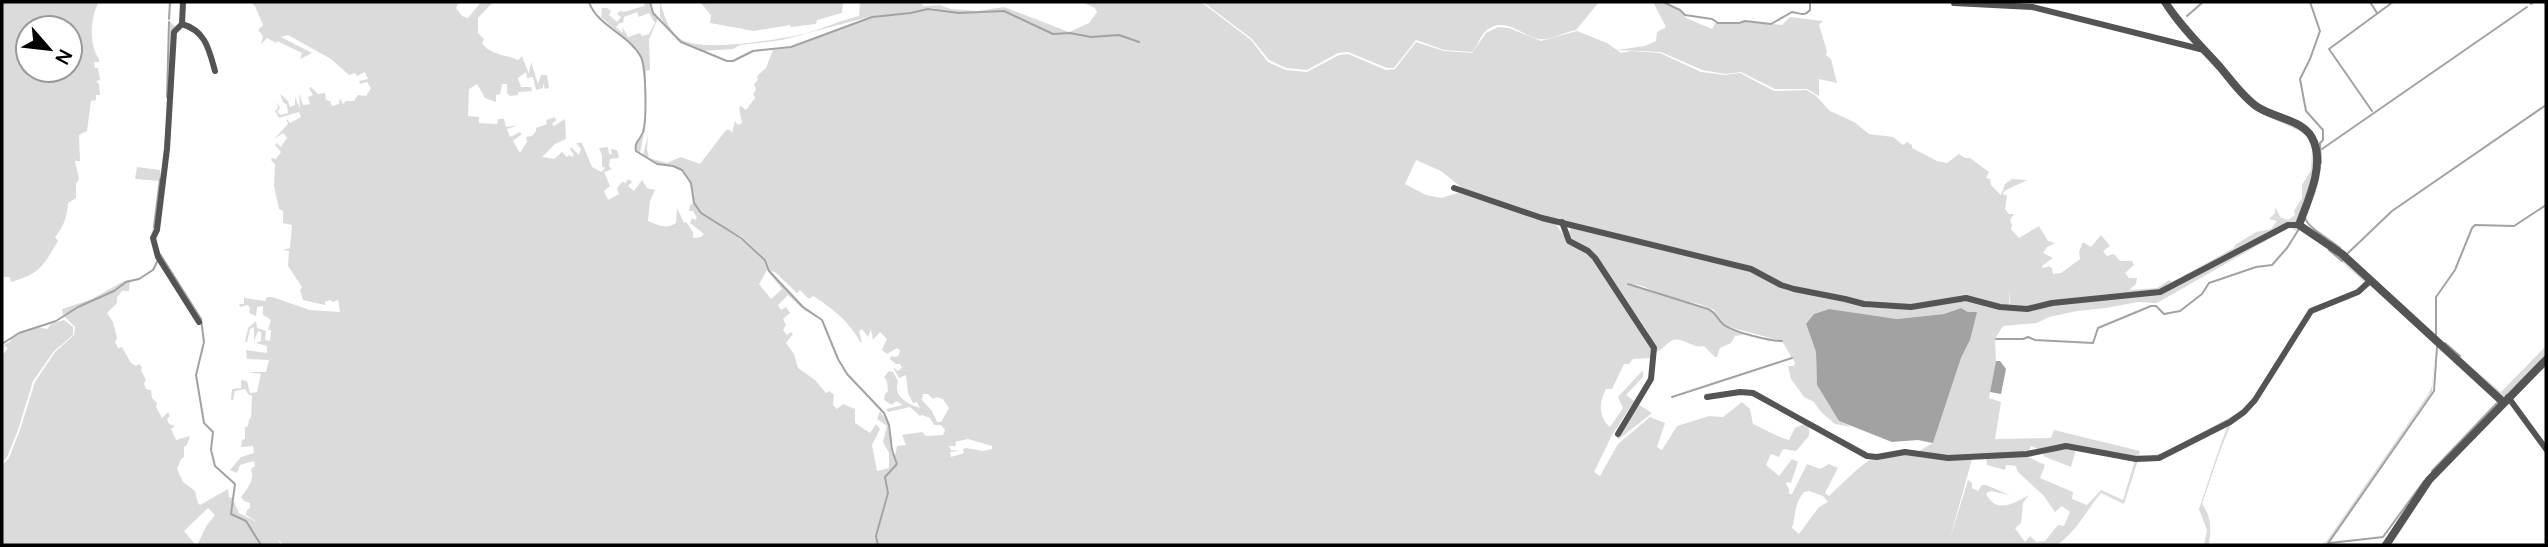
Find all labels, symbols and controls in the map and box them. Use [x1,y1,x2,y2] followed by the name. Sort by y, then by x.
[14,14,84,84] north arrow
[49,45,79,69] text: N

